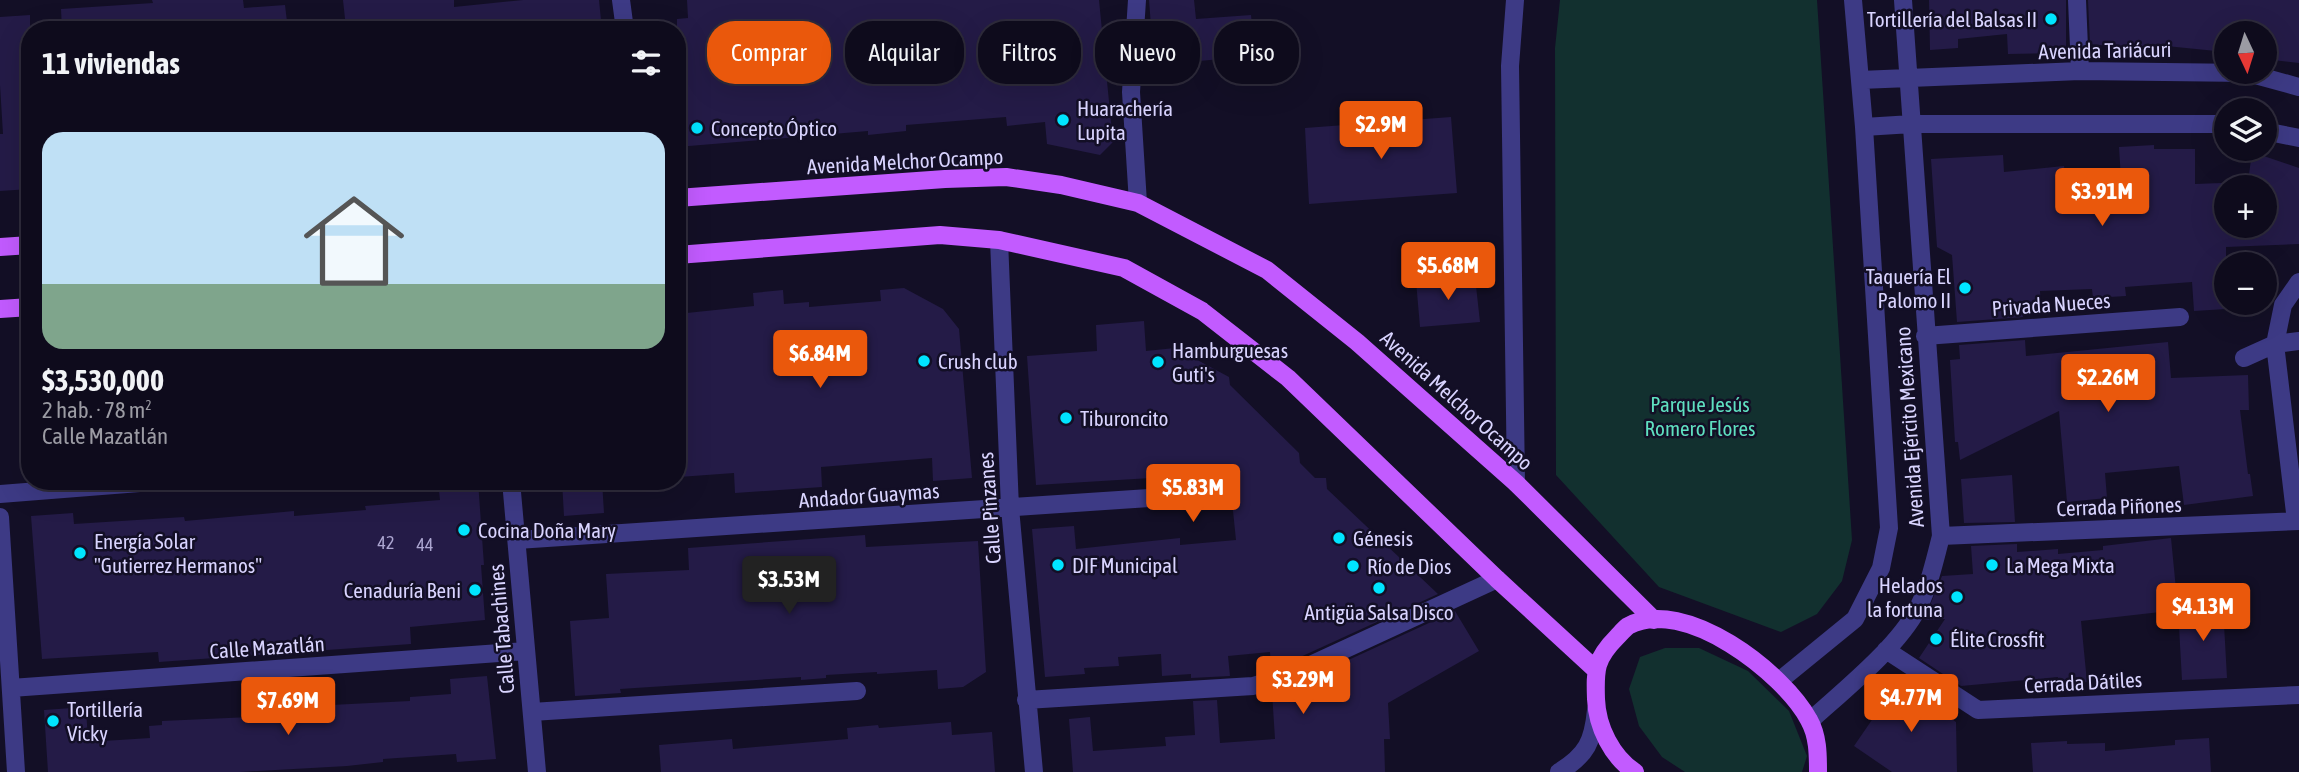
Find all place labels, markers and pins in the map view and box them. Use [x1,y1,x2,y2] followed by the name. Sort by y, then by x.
[1867,7,2037,31] place label: Tortillería del Balsas II
[2043,11,2059,27] marker: Tortillería del Balsas II
[1077,96,1173,144] place label: Huarachería Lupita
[1332,102,1430,161] pin: $2.9M
[1055,112,1071,128] marker: Huarachería Lupita
[711,116,837,140] place label: Concepto Óptico
[689,120,705,136] marker: Concepto Óptico
[2045,168,2159,228] pin: $3.91M
[1391,243,1505,302] pin: $5.68M
[1866,264,1951,312] place label: Taquería El Palomo II
[1957,280,1973,296] marker: Taquería El Palomo II
[763,330,877,390] pin: $6.84M
[1172,338,1288,386] place label: Hamburguesas Guti's
[938,349,1018,373] place label: Crush club
[916,353,932,369] marker: Crush club
[1150,354,1166,370] marker: Hamburguesas Guti's
[2051,354,2165,414] pin: $2.26M
[1080,406,1168,430] place label: Tiburoncito
[1058,410,1074,426] marker: Tiburoncito
[1136,464,1250,524] pin: $5.83M
[478,518,616,542] place label: Cocina Doña Mary
[456,522,472,538] marker: Cocina Doña Mary
[1353,526,1413,550] place label: Génesis
[94,529,262,577] place label: Energía Solar "Gutierrez Hermanos"
[1331,530,1347,546] marker: Génesis
[72,545,88,561] marker: Energía Solar "Gutierrez Hermanos"
[1072,553,1178,577] place label: DIF Municipal
[2006,553,2115,577] place label: La Mega Mixta
[1367,554,1451,578] place label: Río de Dios
[732,556,846,616] pin: $3.53M
[1050,557,1066,573] marker: DIF Municipal
[1984,557,2000,573] marker: La Mega Mixta
[1345,558,1361,574] marker: Río de Dios
[1867,573,1943,621] place label: Helados la fortuna
[344,578,461,602] place label: Cenaduría Beni
[1371,580,1387,596] marker: Antigüa Salsa Disco
[467,582,483,598] marker: Cenaduría Beni
[2146,584,2260,643] pin: $4.13M
[1949,589,1965,605] marker: Helados la fortuna
[1304,600,1454,624] place label: Antigüa Salsa Disco
[1950,627,2045,651] place label: Élite Crossfit
[1928,631,1944,647] marker: Élite Crossfit
[1246,656,1360,716] pin: $3.29M
[1854,674,1968,734] pin: $4.77M
[231,678,345,737] pin: $7.69M
[67,697,143,745] place label: Tortillería Vicky
[45,713,61,729] marker: Tortillería Vicky

